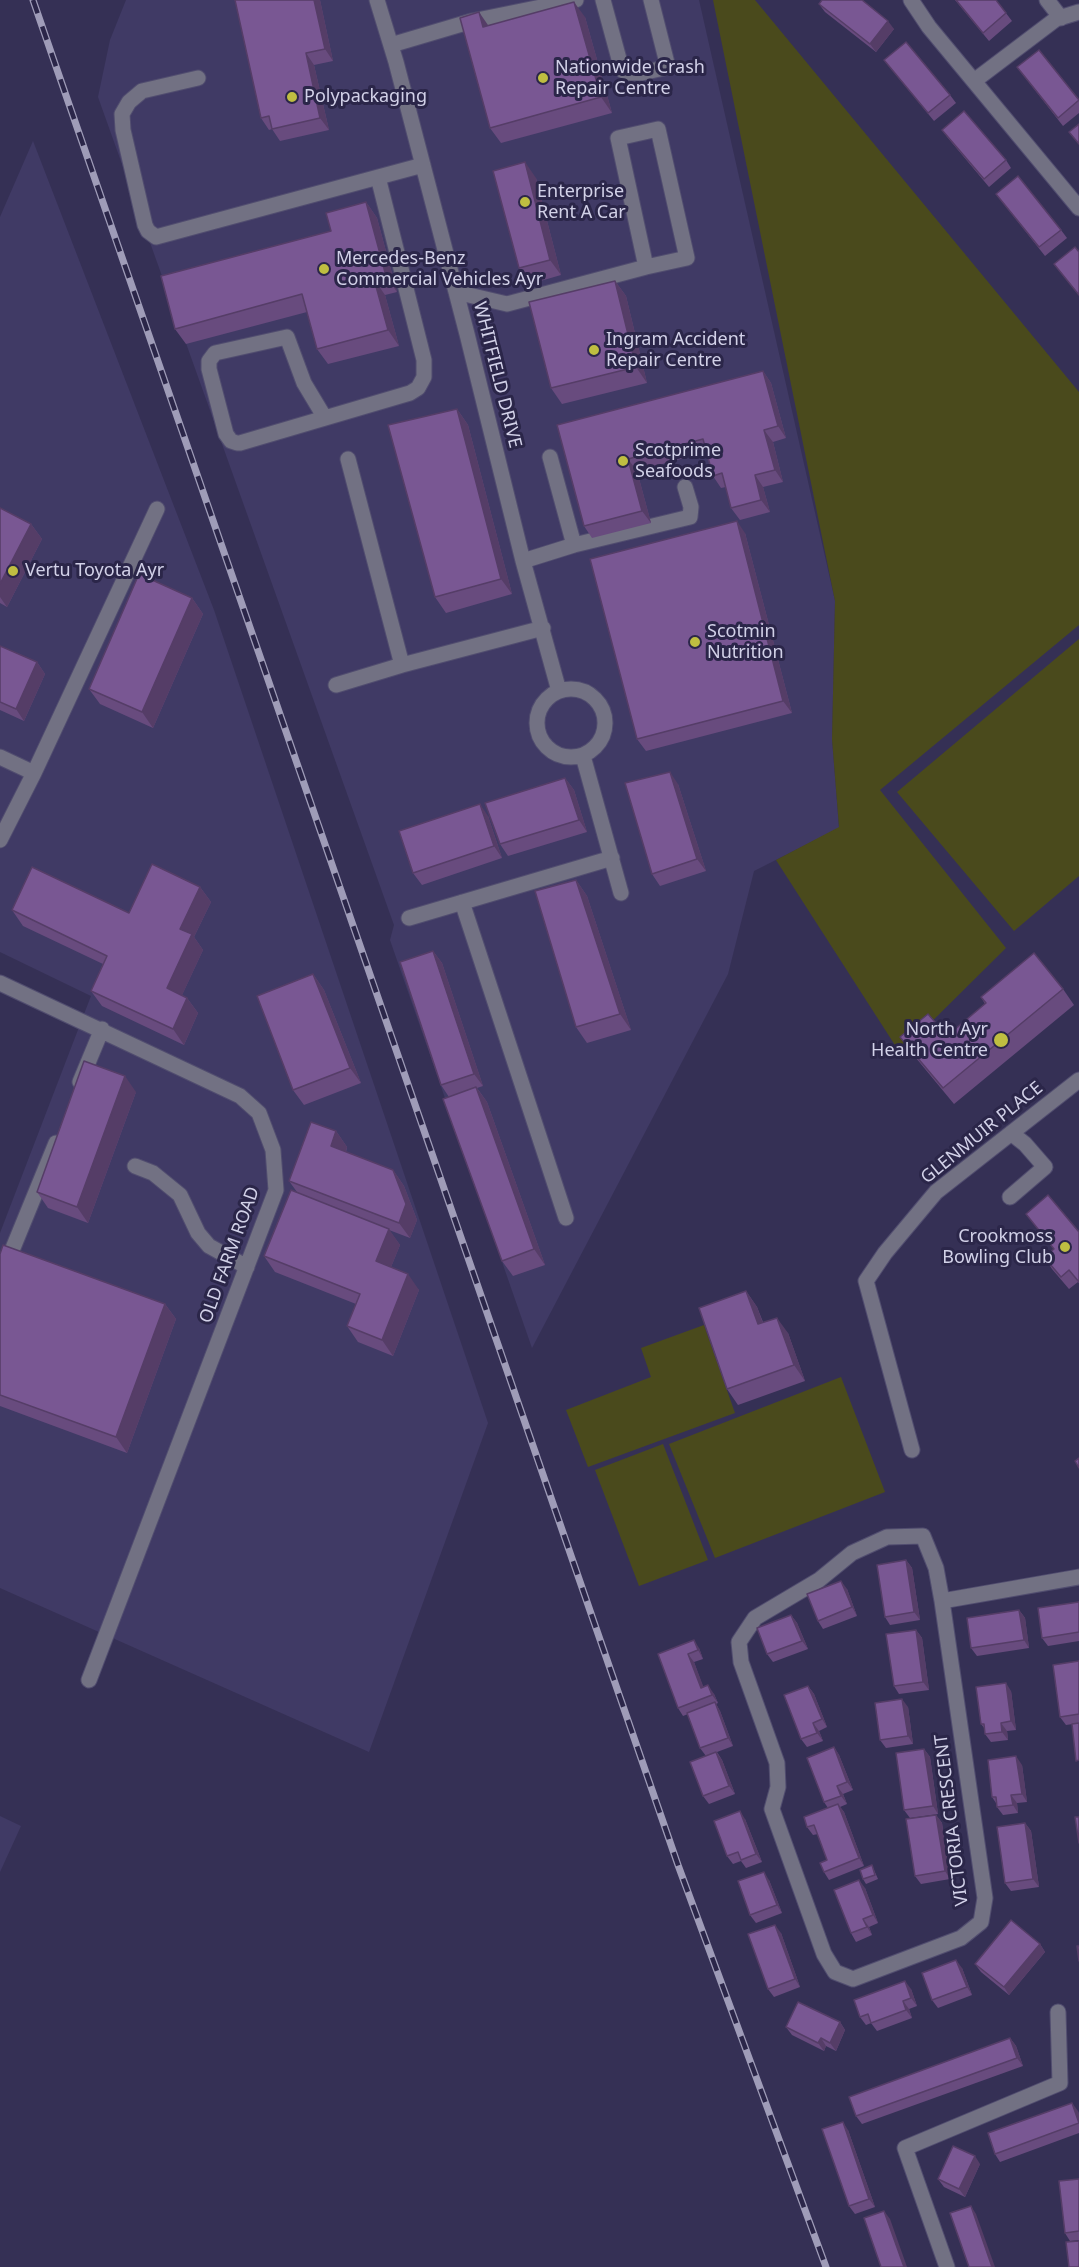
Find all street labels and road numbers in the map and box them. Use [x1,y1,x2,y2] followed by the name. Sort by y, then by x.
[468,300,526,450] street label: WHITFIELD DRIVE
[917,1077,1047,1189] street label: GLENMUIR PLACE
[195,1184,265,1326] street label: OLD FARM ROAD
[931,1733,973,1907] street label: VICTORIA CRESCENT

